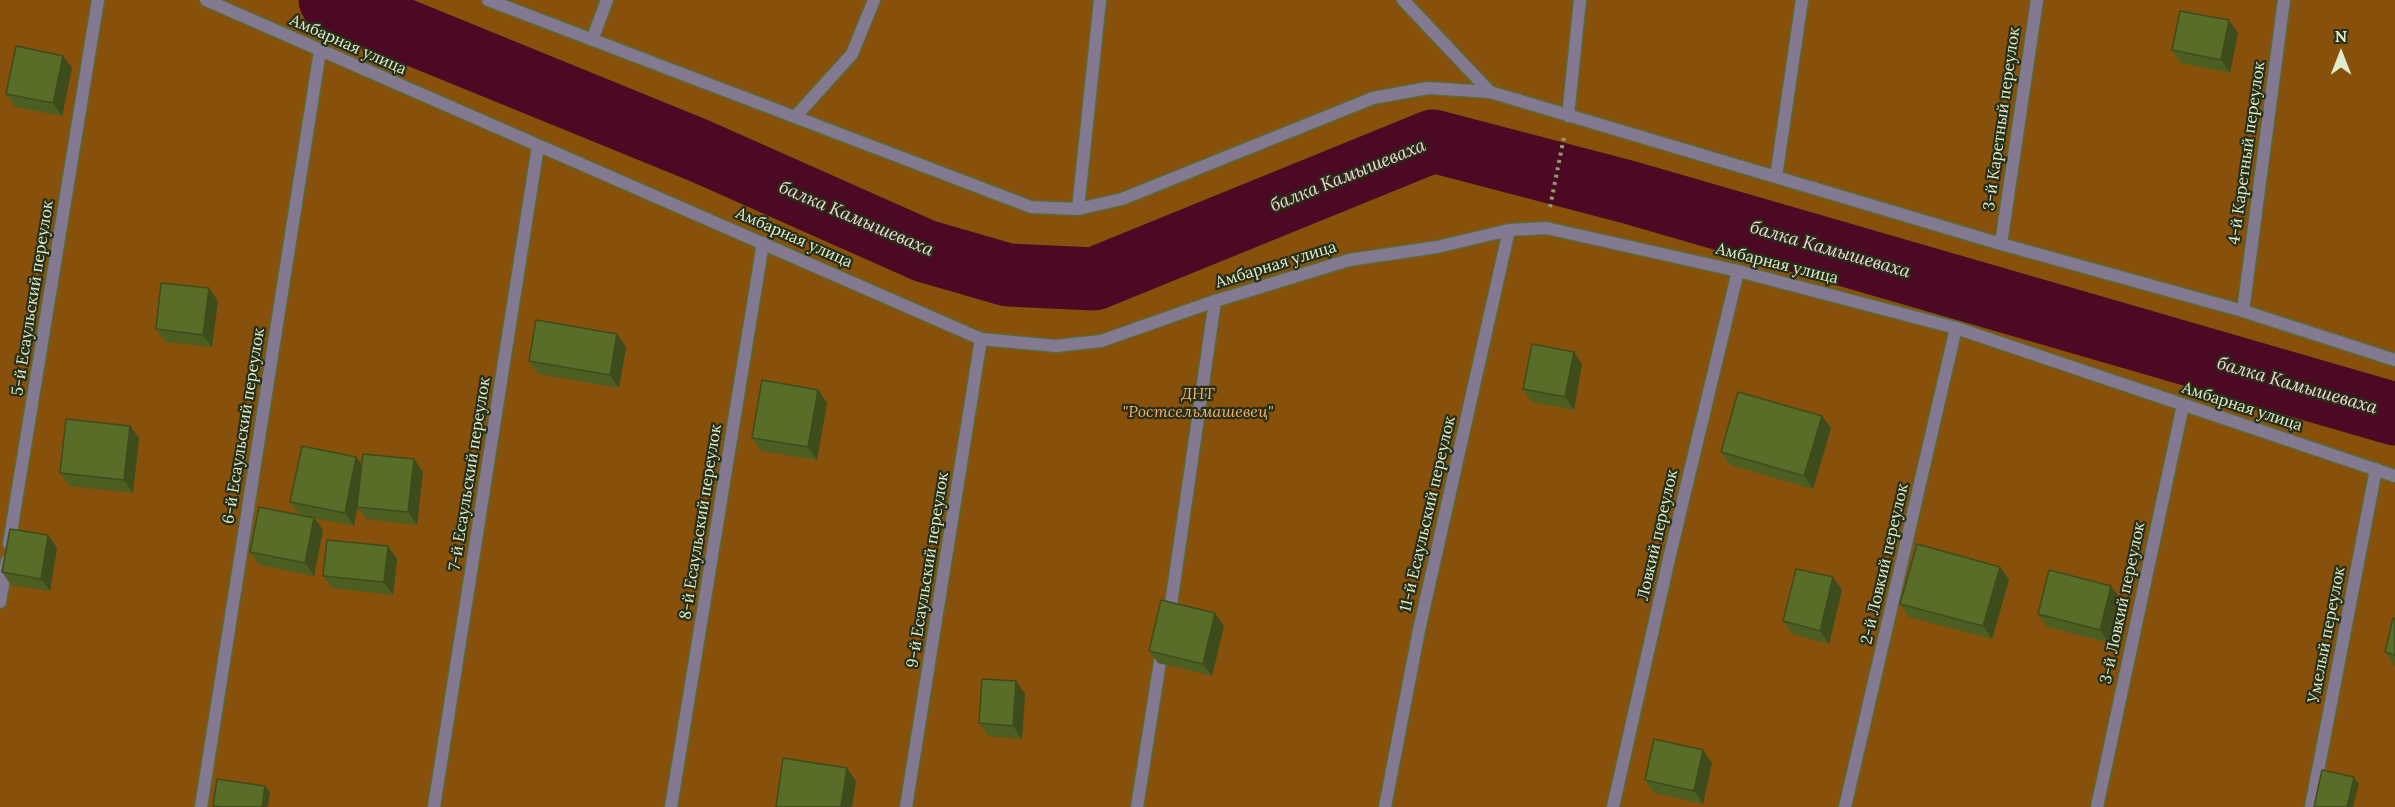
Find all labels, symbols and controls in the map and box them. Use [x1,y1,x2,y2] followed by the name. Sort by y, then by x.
[287,11,409,79] street label: Амбарная улица
[2311,24,2371,84] north arrow
[1980,26,2024,212] street label: 3-й Каретный переулок
[2335,26,2347,46] text: N
[2225,60,2269,246] street label: 4-й Каретный переулок
[1267,135,1429,217] water label: балка Камышеваха
[776,177,936,261] water label: балка Камышеваха
[8,199,58,397] street label: 5-й Есаульский переулок
[733,204,855,272] street label: Амбарная улица
[1747,217,1913,283] water label: балка Камышеваха
[1213,237,1339,293] street label: Амбарная улица
[1714,240,1840,288] street label: Амбарная улица
[219,327,269,525] street label: 6-й Есаульский переулок
[2214,353,2380,419] water label: балка Камышеваха
[445,376,495,572] street label: 7-й Есаульский переулок
[2179,378,2305,436] street label: Амбарная улица
[1122,384,1274,422] park label: ДНТ "Ростсельмашевец"
[1396,414,1460,614] street label: 11-й Есаульский переулок
[676,423,726,621] street label: 8-й Есаульский переулок
[1634,468,1682,602] street label: Ловкий переулок
[903,471,953,669] street label: 9-й Есаульский переулок
[1857,482,1913,646] street label: 2-й Ловкий переулок
[2096,520,2150,686] street label: 3-й Ловкий переулок
[2304,565,2350,705] street label: Умелый переулок

